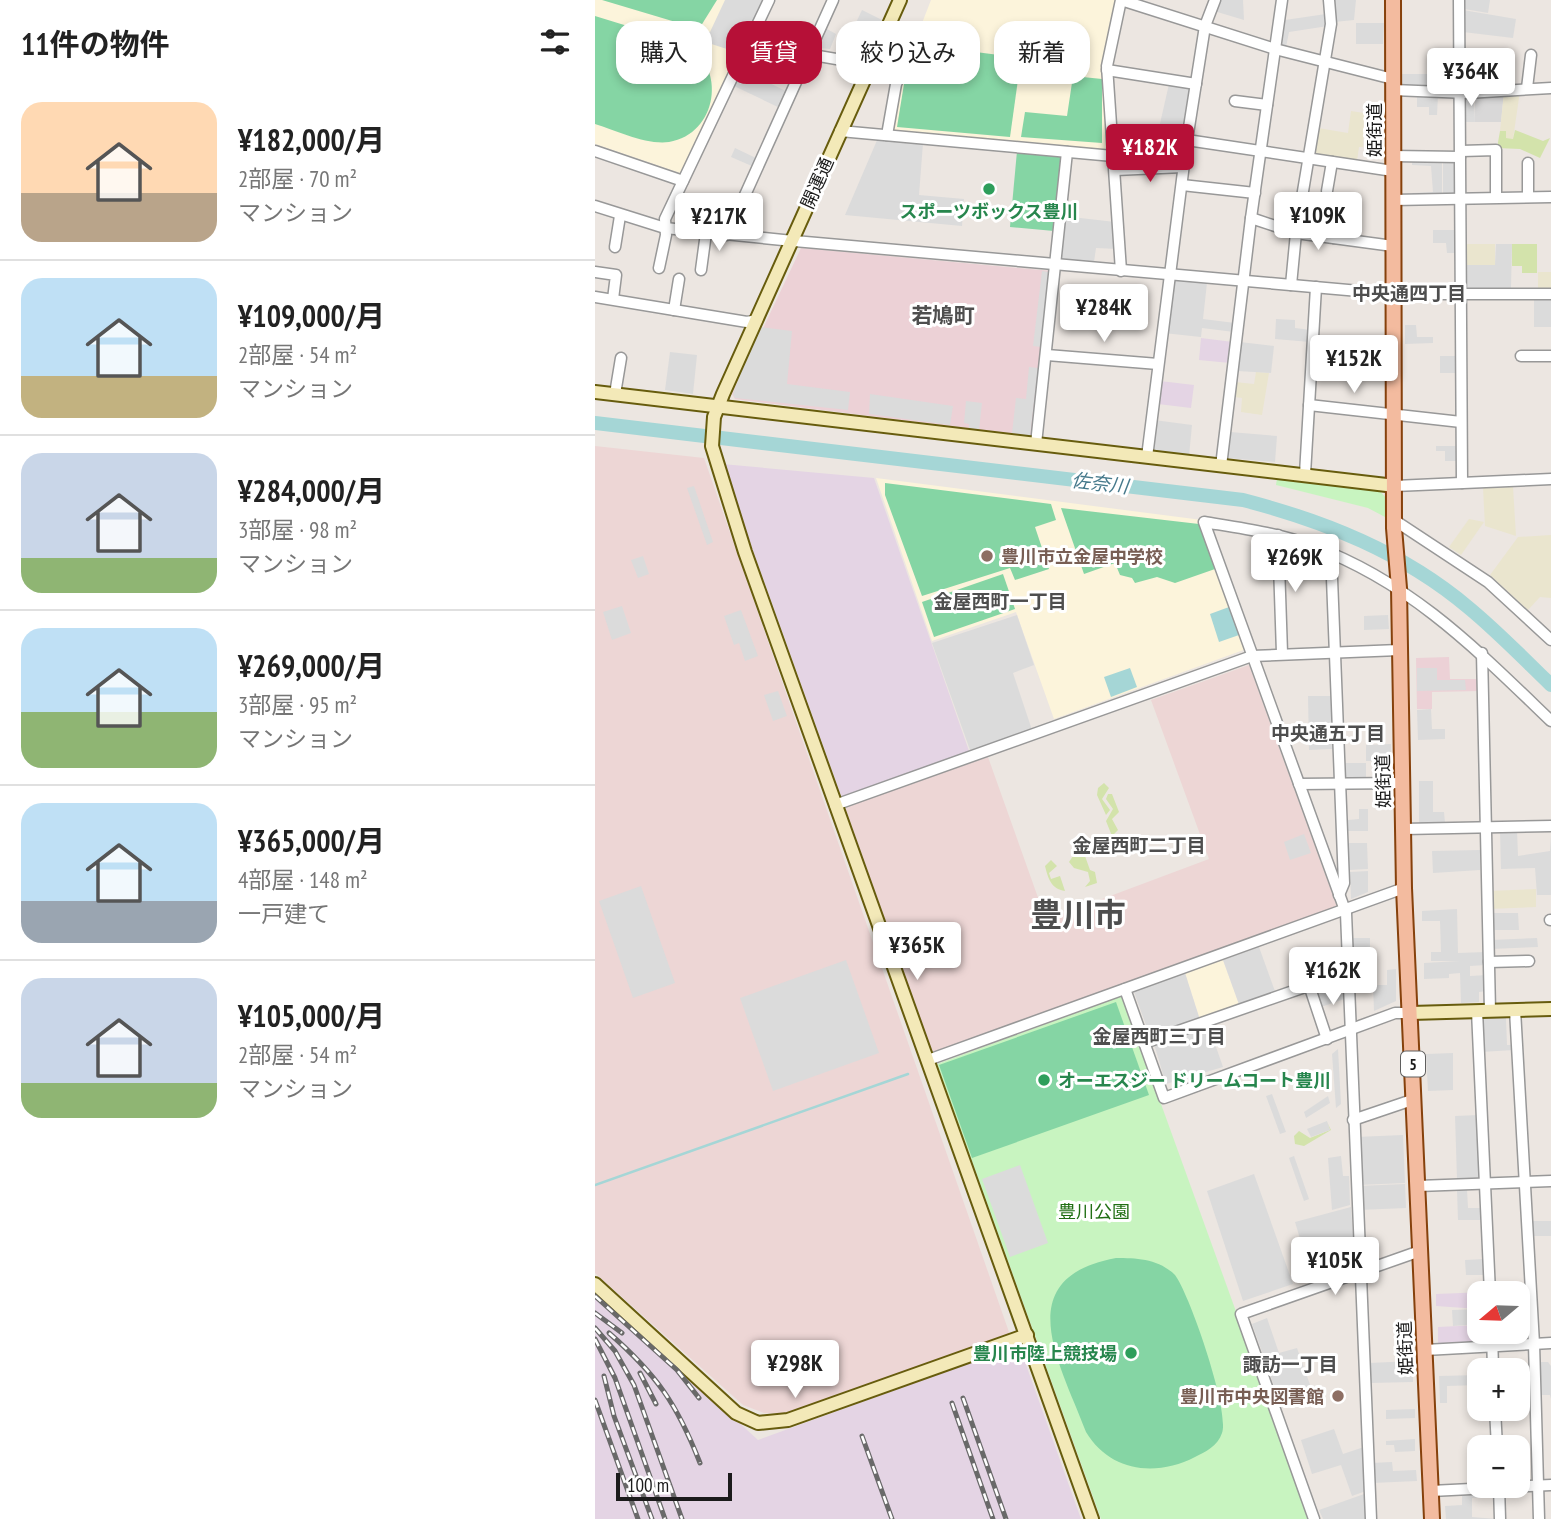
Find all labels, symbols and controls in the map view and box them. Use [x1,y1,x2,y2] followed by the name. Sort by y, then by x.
[616,21,712,84] chip: 購入
[726,21,822,84] chip: 賃貸
[836,21,980,84] chip: 絞り込み
[994,21,1090,84] chip: 新着
[536,23,574,61] icon: filters
[21,24,170,63] text: 11件の物件
[1422,48,1520,108] pin: ¥364K
[1443,56,1499,85] text: ¥364K
[1363,103,1386,157] street label: 姫街道
[238,120,385,159] text: ¥182,000/月
[1101,124,1199,184] pin: ¥182K
[77,130,161,214] icon: home
[1122,132,1178,161] text: ¥182K
[796,154,838,212] street label: 開運通
[238,164,357,193] text: 2部屋 · 70 m²
[981,181,997,197] marker: スポーツボックス豊川
[1269,192,1367,252] pin: ¥109K
[670,194,768,253] pin: ¥217K
[238,198,353,227] text: マンション
[899,200,1079,223] place label: スポーツボックス豊川
[1290,200,1346,229] text: ¥109K
[691,201,747,230] text: ¥217K
[1352,281,1466,305] district label: 中央通四丁目
[1055,284,1153,344] pin: ¥284K
[1076,292,1132,321] text: ¥284K
[238,296,385,335] text: ¥109,000/月
[912,302,975,329] district label: 若鳩町
[77,306,161,390] icon: home
[1305,336,1403,395] pin: ¥152K
[238,340,357,369] text: 2部屋 · 54 m²
[1326,343,1382,372] text: ¥152K
[238,374,353,403] text: マンション
[1070,468,1132,499] water label: 佐奈川
[238,471,385,510] text: ¥284,000/月
[77,481,161,565] icon: home
[238,515,357,544] text: 3部屋 · 98 m²
[1246,534,1344,594] pin: ¥269K
[1267,542,1323,571] text: ¥269K
[1001,545,1163,568] place label: 豊川市立金屋中学校
[979,548,995,564] marker: 豊川市立金屋中学校
[238,549,353,578] text: マンション
[933,589,1067,613] district label: 金屋西町一丁目
[238,646,385,685] text: ¥269,000/月
[77,656,161,740] icon: home
[238,690,357,719] text: 3部屋 · 95 m²
[1271,721,1385,745] district label: 中央通五丁目
[238,724,353,753] text: マンション
[1371,754,1395,808] street label: 姫街道
[238,821,385,860] text: ¥365,000/月
[77,831,161,915] icon: home
[1072,833,1206,857] district label: 金屋西町二丁目
[238,865,368,894] text: 4部屋 · 148 m²
[1030,893,1126,935] district label: 豊川市
[238,899,330,928] text: 一戸建て
[868,922,966,982] pin: ¥365K
[889,930,945,959] text: ¥365K
[1284,948,1382,1007] pin: ¥162K
[1305,955,1361,984] text: ¥162K
[238,996,385,1035] text: ¥105,000/月
[77,1006,161,1090] icon: home
[1092,1024,1226,1048] district label: 金屋西町三丁目
[238,1040,357,1069] text: 2部屋 · 54 m²
[1401,1052,1425,1076] road number: 5
[1058,1069,1331,1092] place label: オーエスジー ドリームコート豊川
[1036,1072,1052,1088] marker: オーエスジー ドリームコート豊川
[238,1074,353,1103] text: マンション
[1058,1200,1130,1223] park label: 豊川公園
[1286,1238,1384,1297] pin: ¥105K
[1307,1245,1363,1274] text: ¥105K
[1467,1281,1529,1344] north arrow
[1467,1281,1530,1498] map controls
[1393,1321,1417,1375] street label: 姫街道
[746,1340,844,1400] pin: ¥298K
[973,1342,1117,1365] place label: 豊川市陸上競技場
[1123,1345,1139,1361] marker: 豊川市陸上競技場
[767,1348,823,1377] text: ¥298K
[1242,1352,1338,1376] district label: 諏訪一丁目
[1467,1358,1530,1421] button: +
[1180,1385,1324,1408] place label: 豊川市中央図書館
[1330,1388,1346,1404] marker: 豊川市中央図書館
[1467,1435,1530,1498] button: −
[616,1470,731,1502] scale bar
[627,1473,669,1497] text: 100 m

